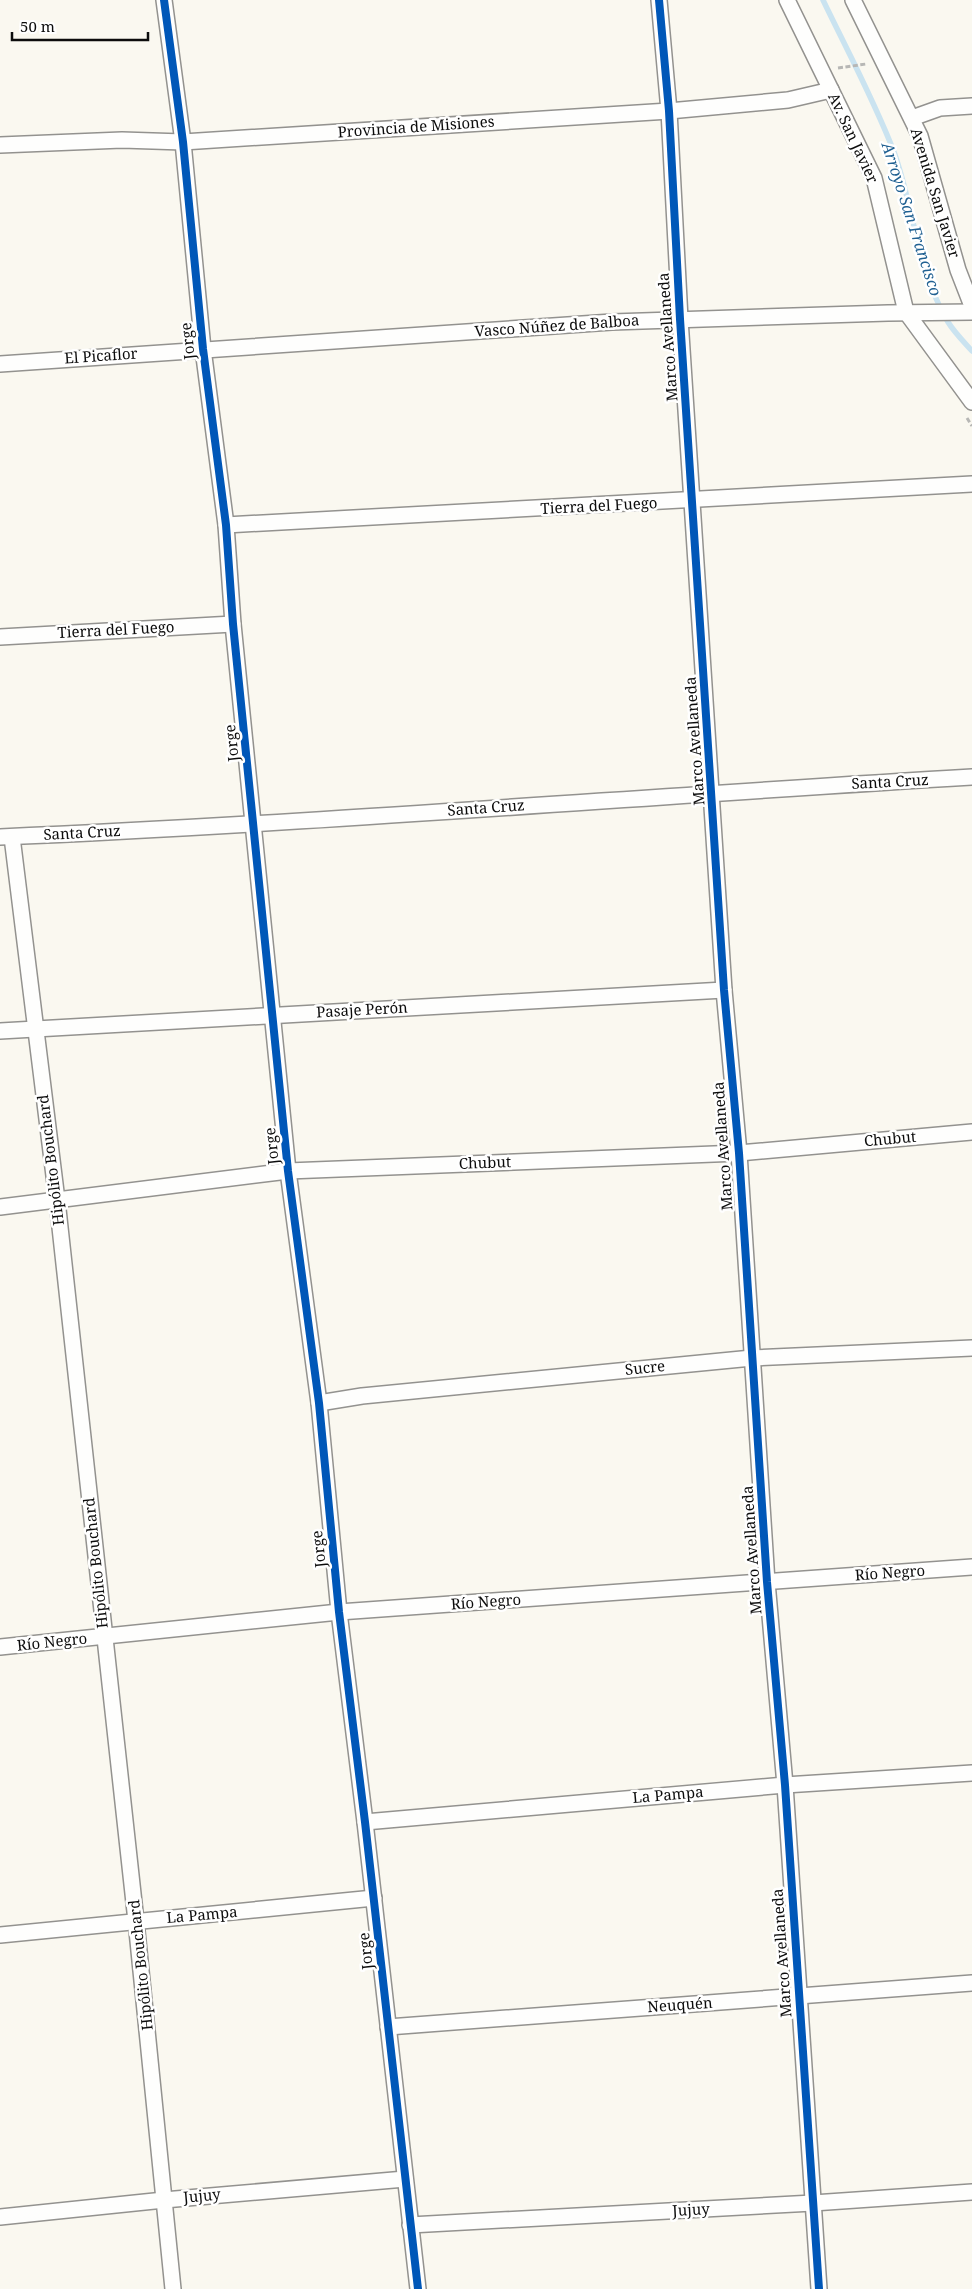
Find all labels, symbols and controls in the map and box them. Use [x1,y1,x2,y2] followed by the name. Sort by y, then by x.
[12,10,149,42] scale bar
[20,16,55,36] text: 50 m
[824,89,884,186] street label: Av. San Javier
[337,111,495,141] street label: Provincia de Misiones
[907,125,965,260] street label: Avenida San Javier
[876,138,947,299] water label: Arroyo San Francisco
[653,272,681,402] street label: Marco Avellaneda
[474,309,640,341] street label: Vasco Núñez de Balboa
[175,322,199,362] street label: Jorge
[64,342,138,368] street label: El Picaflor
[540,492,658,518] street label: Tierra del Fuego
[57,616,175,642] street label: Tierra del Fuego
[680,676,708,806] street label: Marco Avellaneda
[219,724,243,764] street label: Jorge
[851,769,929,793] street label: Santa Cruz
[447,794,525,820] street label: Santa Cruz
[43,820,121,844] street label: Santa Cruz
[316,997,409,1021] street label: Pasaje Perón
[708,1081,736,1211] street label: Marco Avellaneda
[32,1094,68,1227] street label: Hipólito Bouchard
[863,1126,917,1150] street label: Chubut
[259,1127,283,1167] street label: Jorge
[458,1151,511,1173] street label: Chubut
[624,1355,666,1379] street label: Sucre
[737,1485,765,1615] street label: Marco Avellaneda
[78,1497,112,1630] street label: Hipólito Bouchard
[306,1530,330,1570] street label: Jorge
[854,1560,926,1584] street label: Río Negro
[450,1589,522,1613] street label: Río Negro
[16,1627,88,1655] street label: Río Negro
[632,1781,704,1807] street label: La Pampa
[767,1888,795,2018] street label: Marco Avellaneda
[123,1899,157,2032] street label: Hipólito Bouchard
[166,1901,238,1927] street label: La Pampa
[353,1932,377,1972] street label: Jorge
[647,1992,714,2016] street label: Neuquén
[181,2183,222,2207] street label: Jujuy
[671,2198,711,2220] street label: Jujuy

